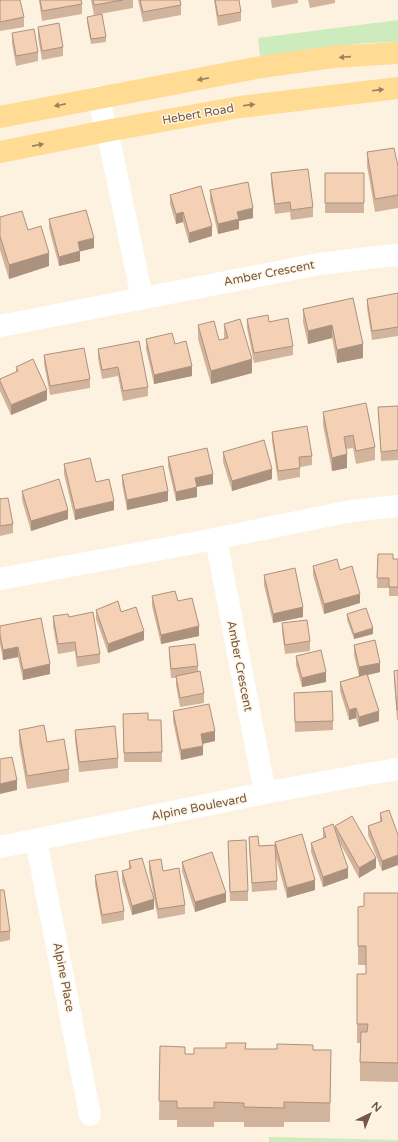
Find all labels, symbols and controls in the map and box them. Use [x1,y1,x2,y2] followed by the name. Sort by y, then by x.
[339,53,351,60] one-way arrow
[197,76,209,82] one-way arrow
[372,87,384,93] one-way arrow
[161,101,235,127] street label: Hebert Road
[54,102,66,108] one-way arrow
[243,102,255,109] one-way arrow
[32,141,44,147] one-way arrow
[222,257,316,289] street label: Amber Crescent
[224,619,256,713] street label: Amber Crescent
[150,791,248,823] street label: Alpine Boulevard
[50,941,78,1013] street label: Alpine Place
[350,1094,390,1134] north arrow
[369,1099,384,1115] text: N

